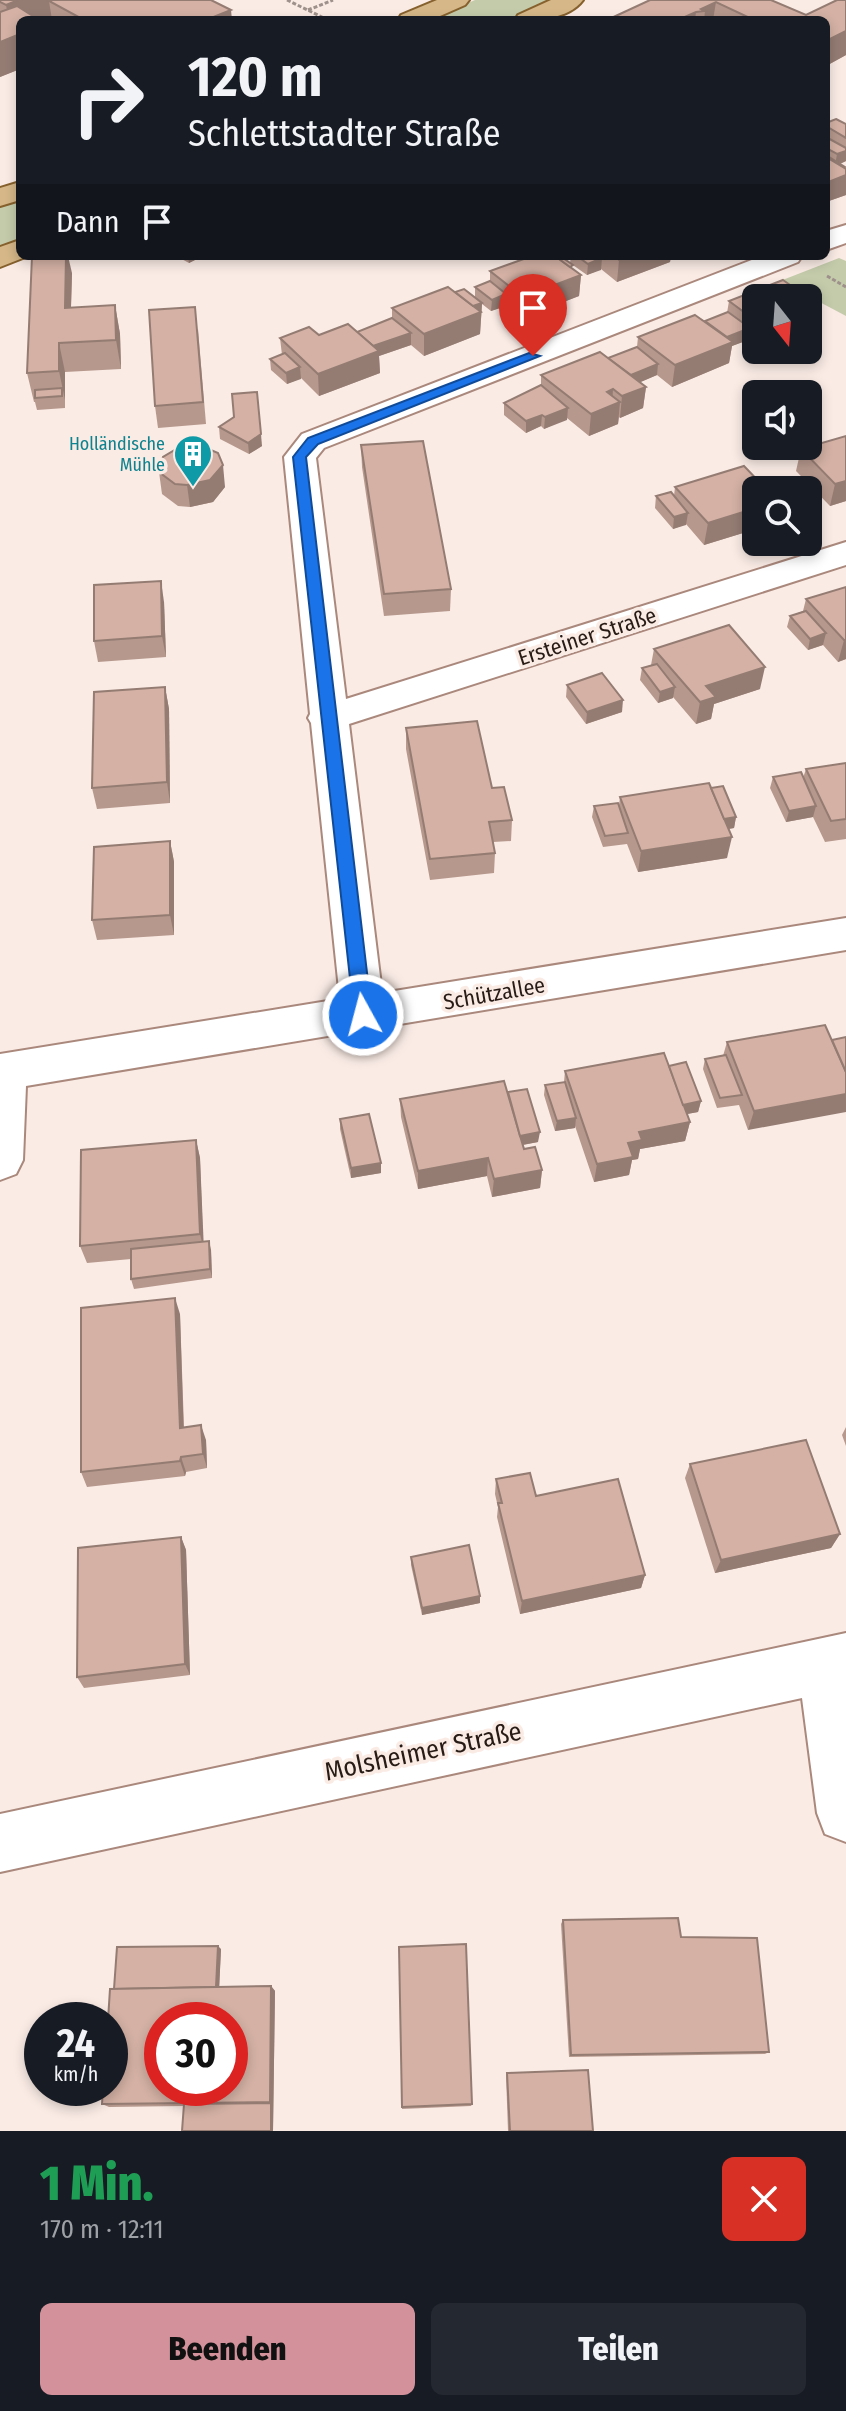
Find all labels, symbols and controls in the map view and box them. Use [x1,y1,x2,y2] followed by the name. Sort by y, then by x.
[188,44,323,111] text: 120 m
[56,48,160,152] icon: right
[188,112,501,156] text: Schlettstadter Straße
[135,200,179,244] icon: arrive
[56,204,119,240] text: Dann
[499,274,567,356] pin
[742,284,822,364] north arrow
[742,284,822,556] map controls
[511,286,555,330] icon: arrive
[742,380,822,460] button: sound
[69,433,165,476] place label: Holländische Mühle
[172,433,214,488] building icon: Holländische Mühle
[742,476,822,556] button: search
[515,601,660,672] street label: Ersteiner Straße
[441,971,547,1016] street label: Schützallee
[321,973,405,1057] position arrow
[322,1715,524,1787] street label: Molsheimer Straße
[144,2002,248,2106] speed limit sign: 30
[57,2020,95,2068] text: 24
[54,2062,98,2086] text: km/h
[40,2155,154,2213] text: 1 Min.
[722,2157,806,2241] button: close
[40,2214,164,2245] text: 170 m · 12:11
[40,2303,415,2395] button: Beenden
[431,2303,806,2395] button: Teilen

